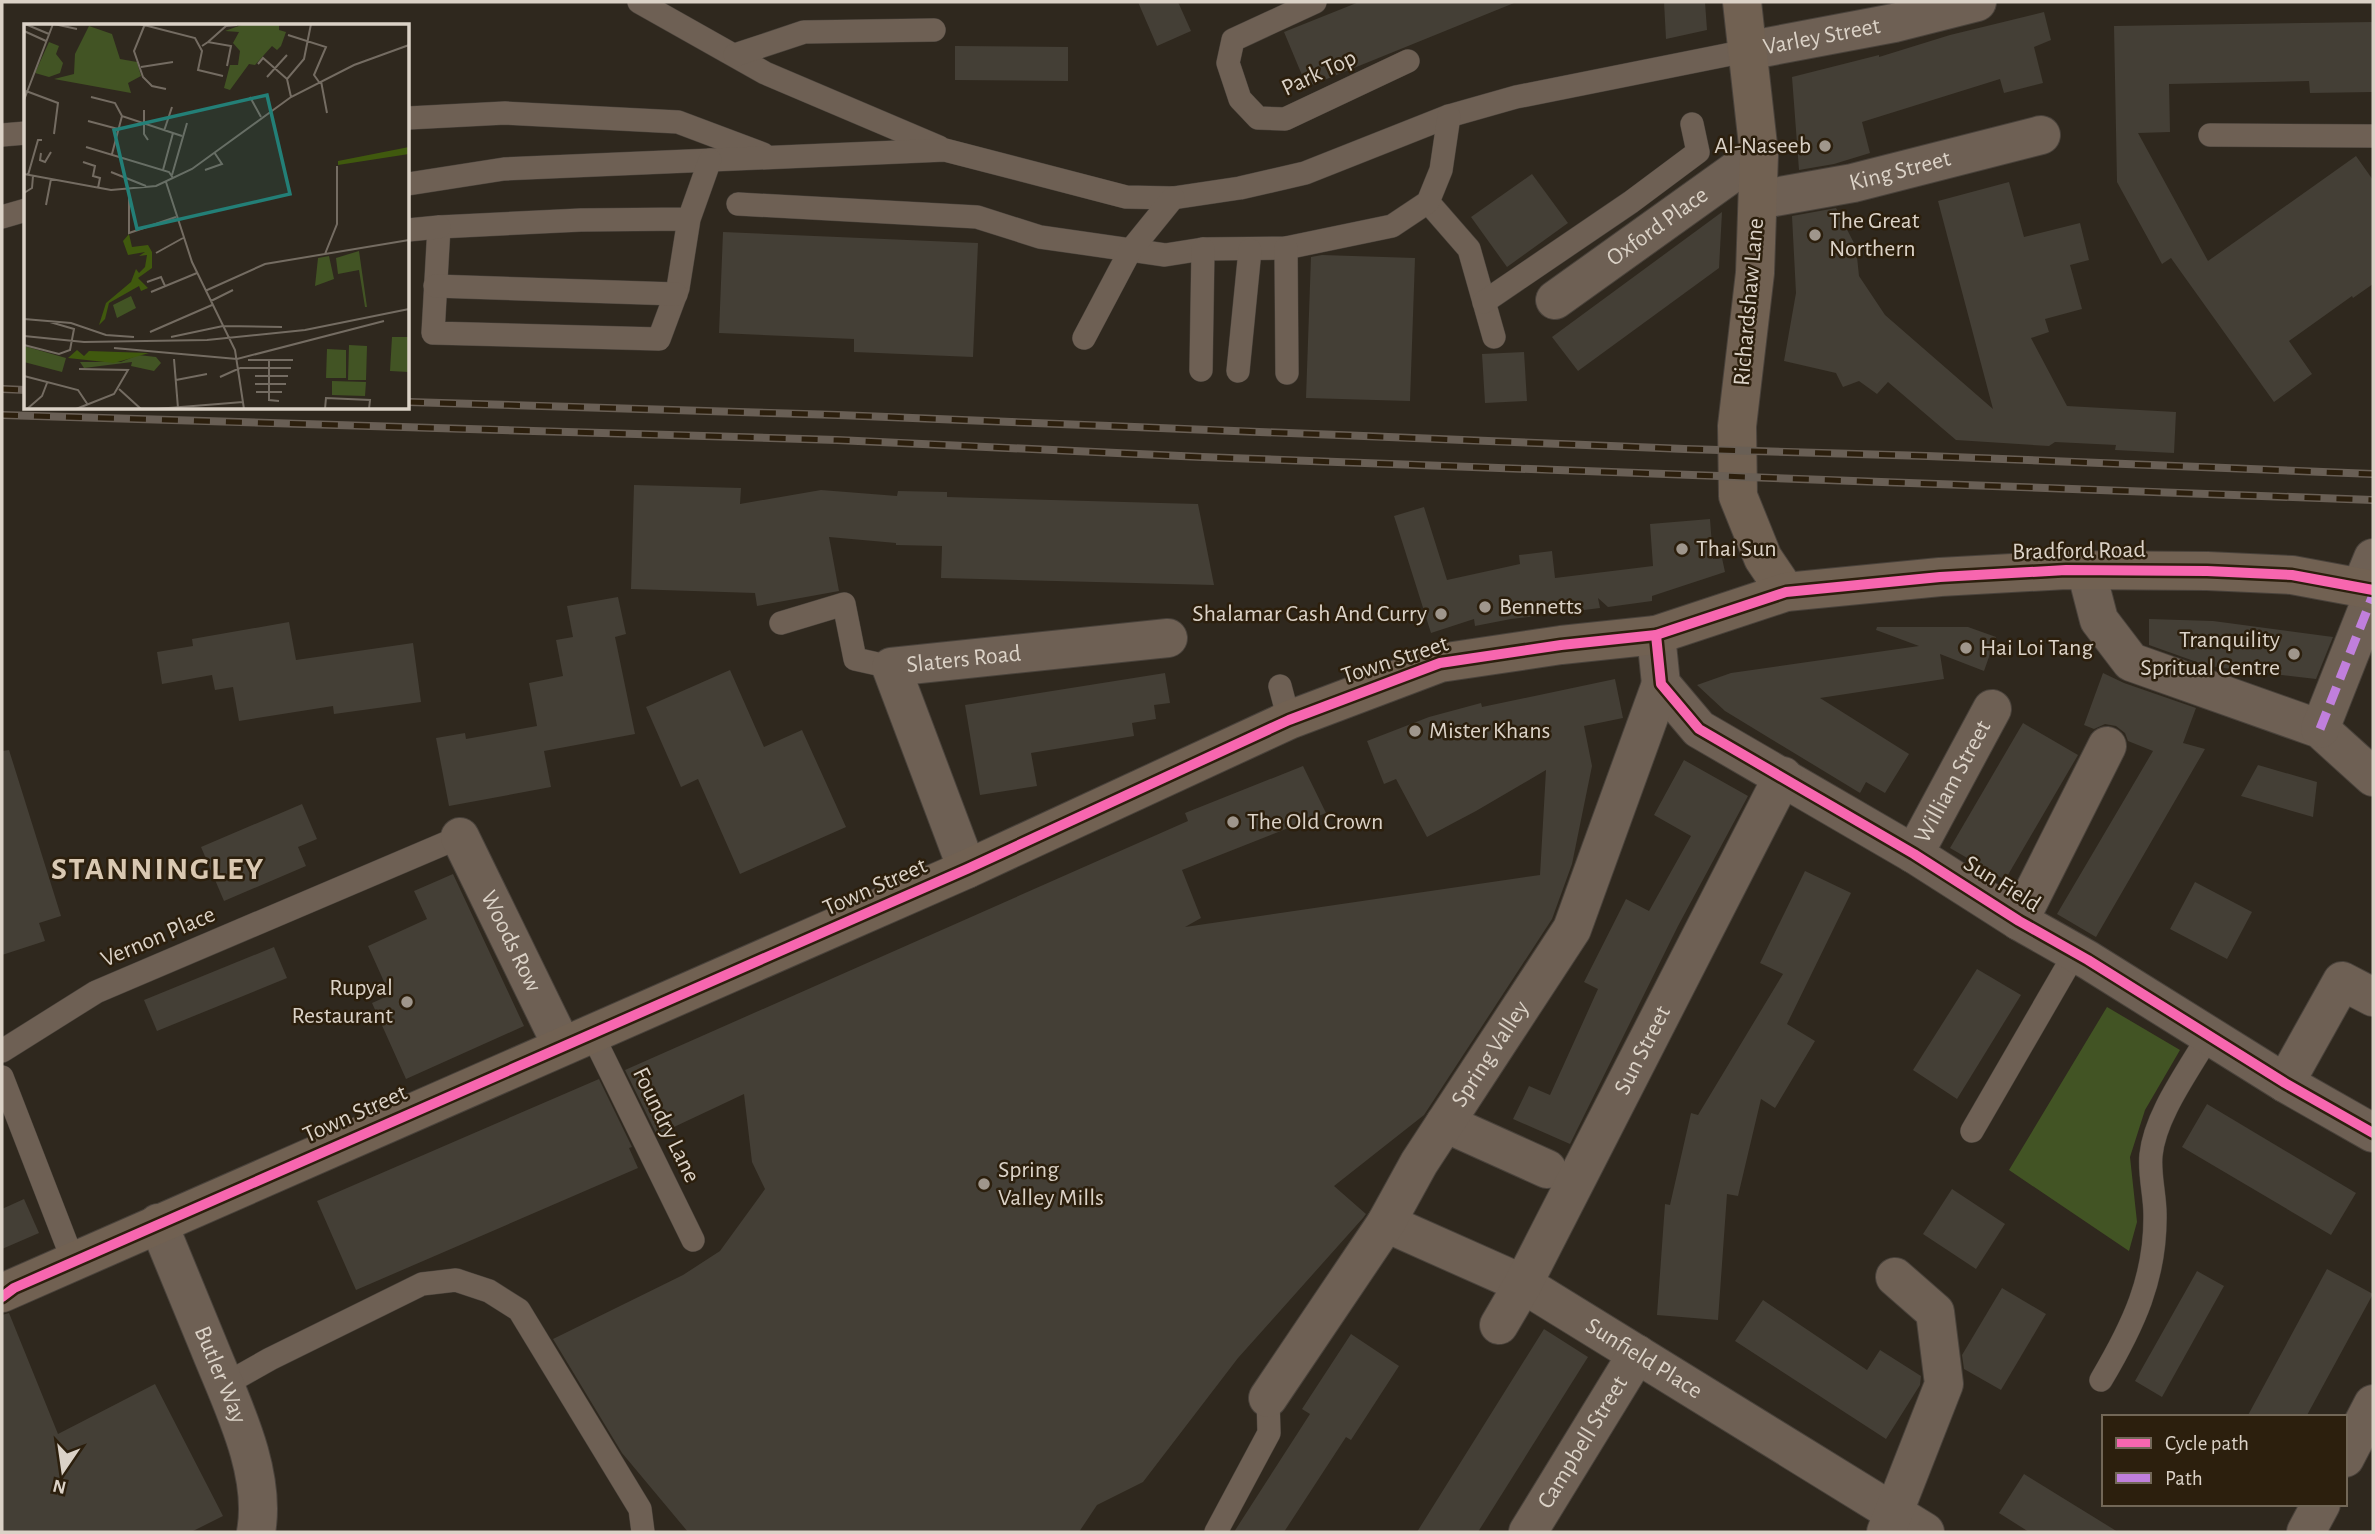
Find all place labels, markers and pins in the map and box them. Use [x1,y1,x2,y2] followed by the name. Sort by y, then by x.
[1714,134,1811,158] place label: Al-Naseeb
[1817,138,1833,154] marker: Al-Naseeb
[1829,209,1920,261] place label: The Great Northern
[1807,227,1823,243] marker: The Great Northern
[1696,537,1777,561] place label: Thai Sun
[1674,541,1690,557] marker: Thai Sun
[1499,595,1583,619] place label: Bennetts
[1477,599,1493,615] marker: Bennetts
[1192,602,1427,626] place label: Shalamar Cash And Curry
[1433,606,1449,622] marker: Shalamar Cash And Curry
[2140,628,2280,680] place label: Tranquility Spritual Centre
[1980,636,2093,660] place label: Hai Loi Tang
[1958,640,1974,656] marker: Hai Loi Tang
[2286,646,2302,662] marker: Tranquility Spritual Centre
[1429,719,1550,743] place label: Mister Khans
[1407,723,1423,739] marker: Mister Khans
[1247,810,1383,834] place label: The Old Crown
[1225,814,1241,830] marker: The Old Crown
[291,976,393,1028] place label: Rupyal Restaurant
[399,994,415,1010] marker: Rupyal Restaurant
[998,1158,1104,1210] place label: Spring Valley Mills
[976,1176,992,1192] marker: Spring Valley Mills

